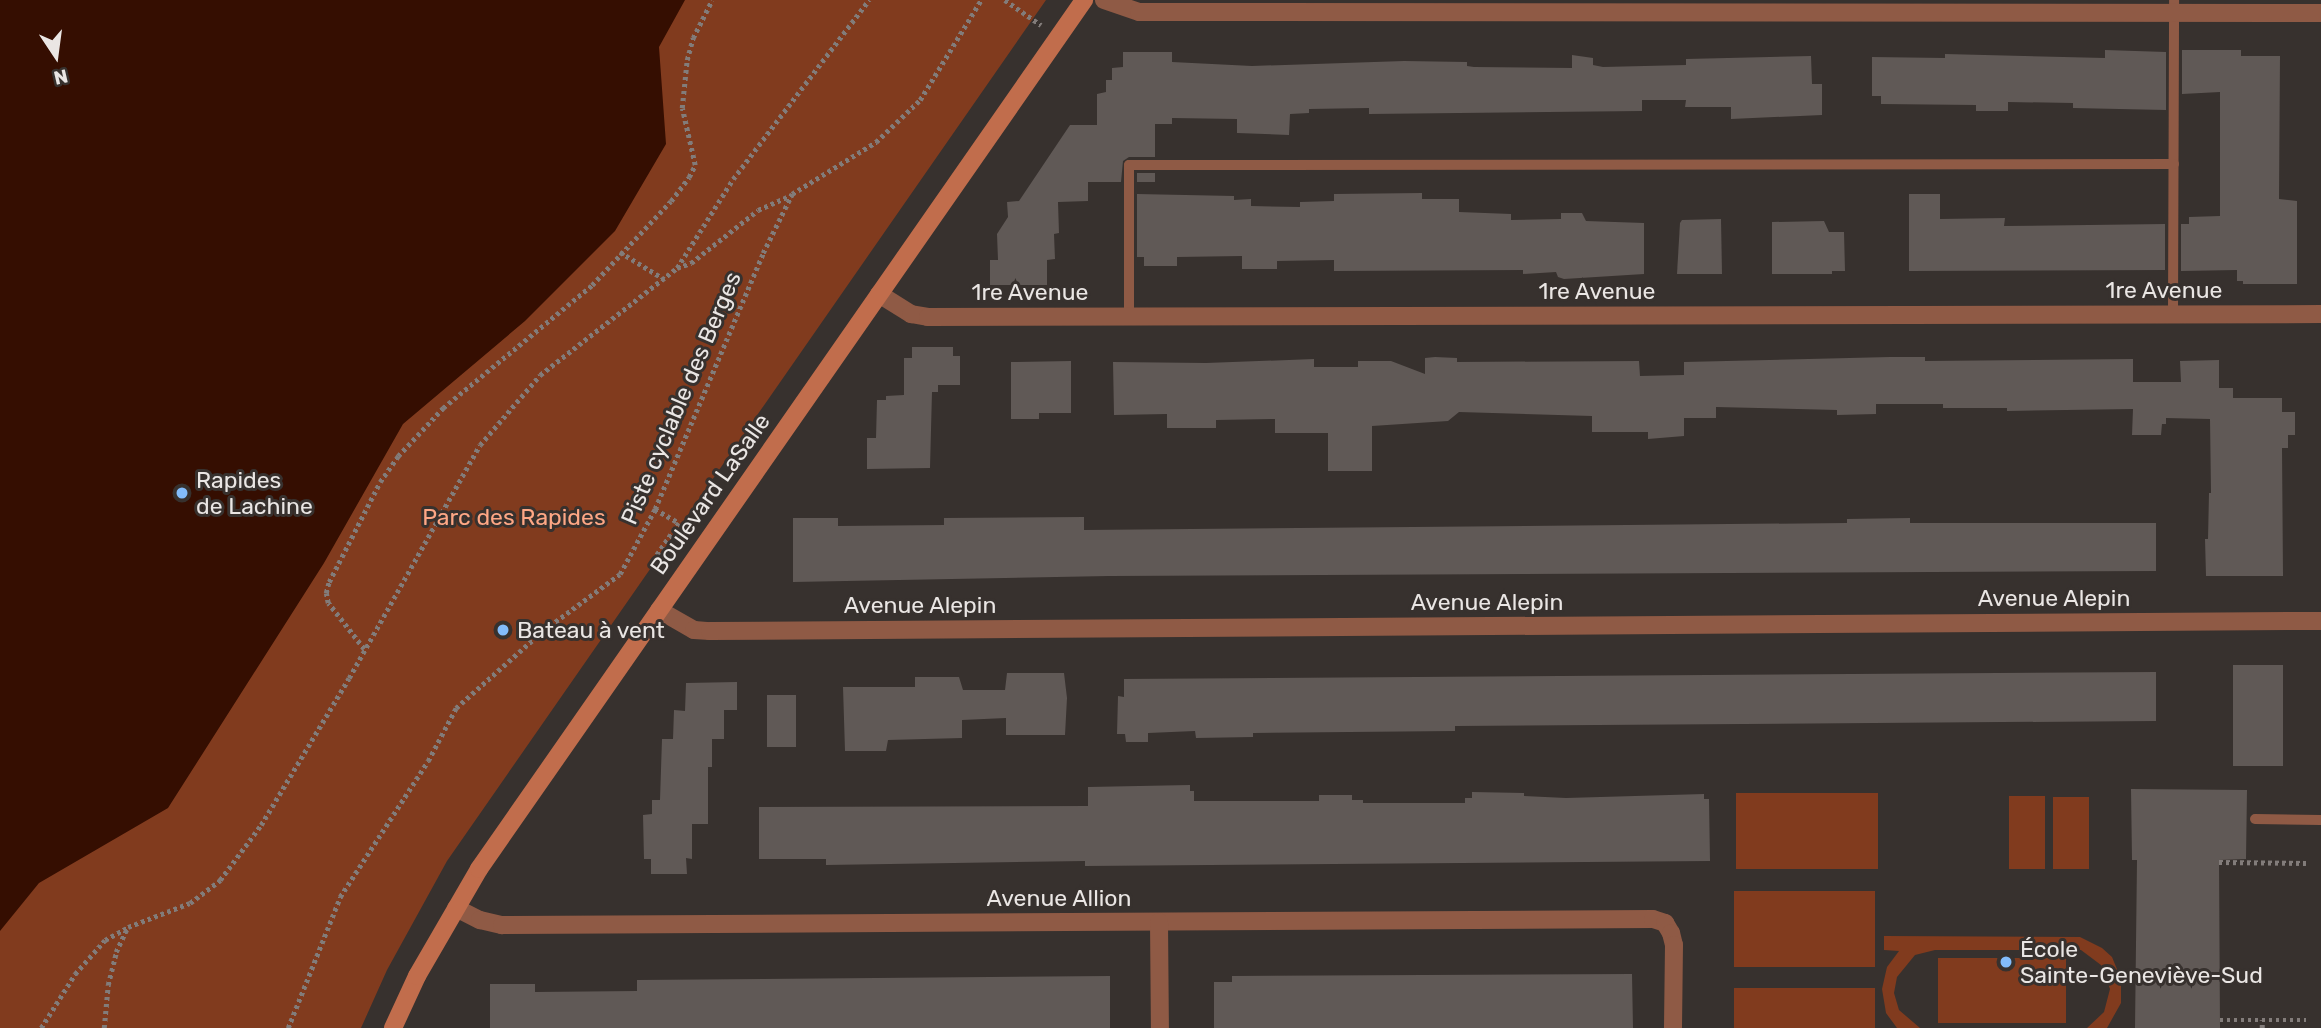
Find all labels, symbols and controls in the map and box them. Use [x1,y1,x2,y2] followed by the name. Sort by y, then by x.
[21,21,91,91] north arrow
[52,64,70,90] text: N
[615,267,747,529] street label: Piste cyclable des Berges
[2105,276,2223,304] street label: 1re Avenue
[1538,277,1656,305] street label: 1re Avenue
[971,278,1089,306] street label: 1re Avenue
[644,408,776,580] street label: Boulevard LaSalle
[196,466,313,520] place label: Rapides de Lachine
[174,485,190,501] marker: Rapides de Lachine
[422,503,606,531] park label: Parc des Rapides
[1977,584,2131,612] street label: Avenue Alepin
[1410,588,1564,616] street label: Avenue Alepin
[843,591,997,619] street label: Avenue Alepin
[517,616,665,644] place label: Bateau à vent
[495,622,511,638] marker: Bateau à vent
[986,884,1132,912] street label: Avenue Allion
[2020,935,2263,989] place label: École Sainte-Geneviève-Sud
[1998,954,2014,970] marker: École Sainte-Geneviève-Sud

